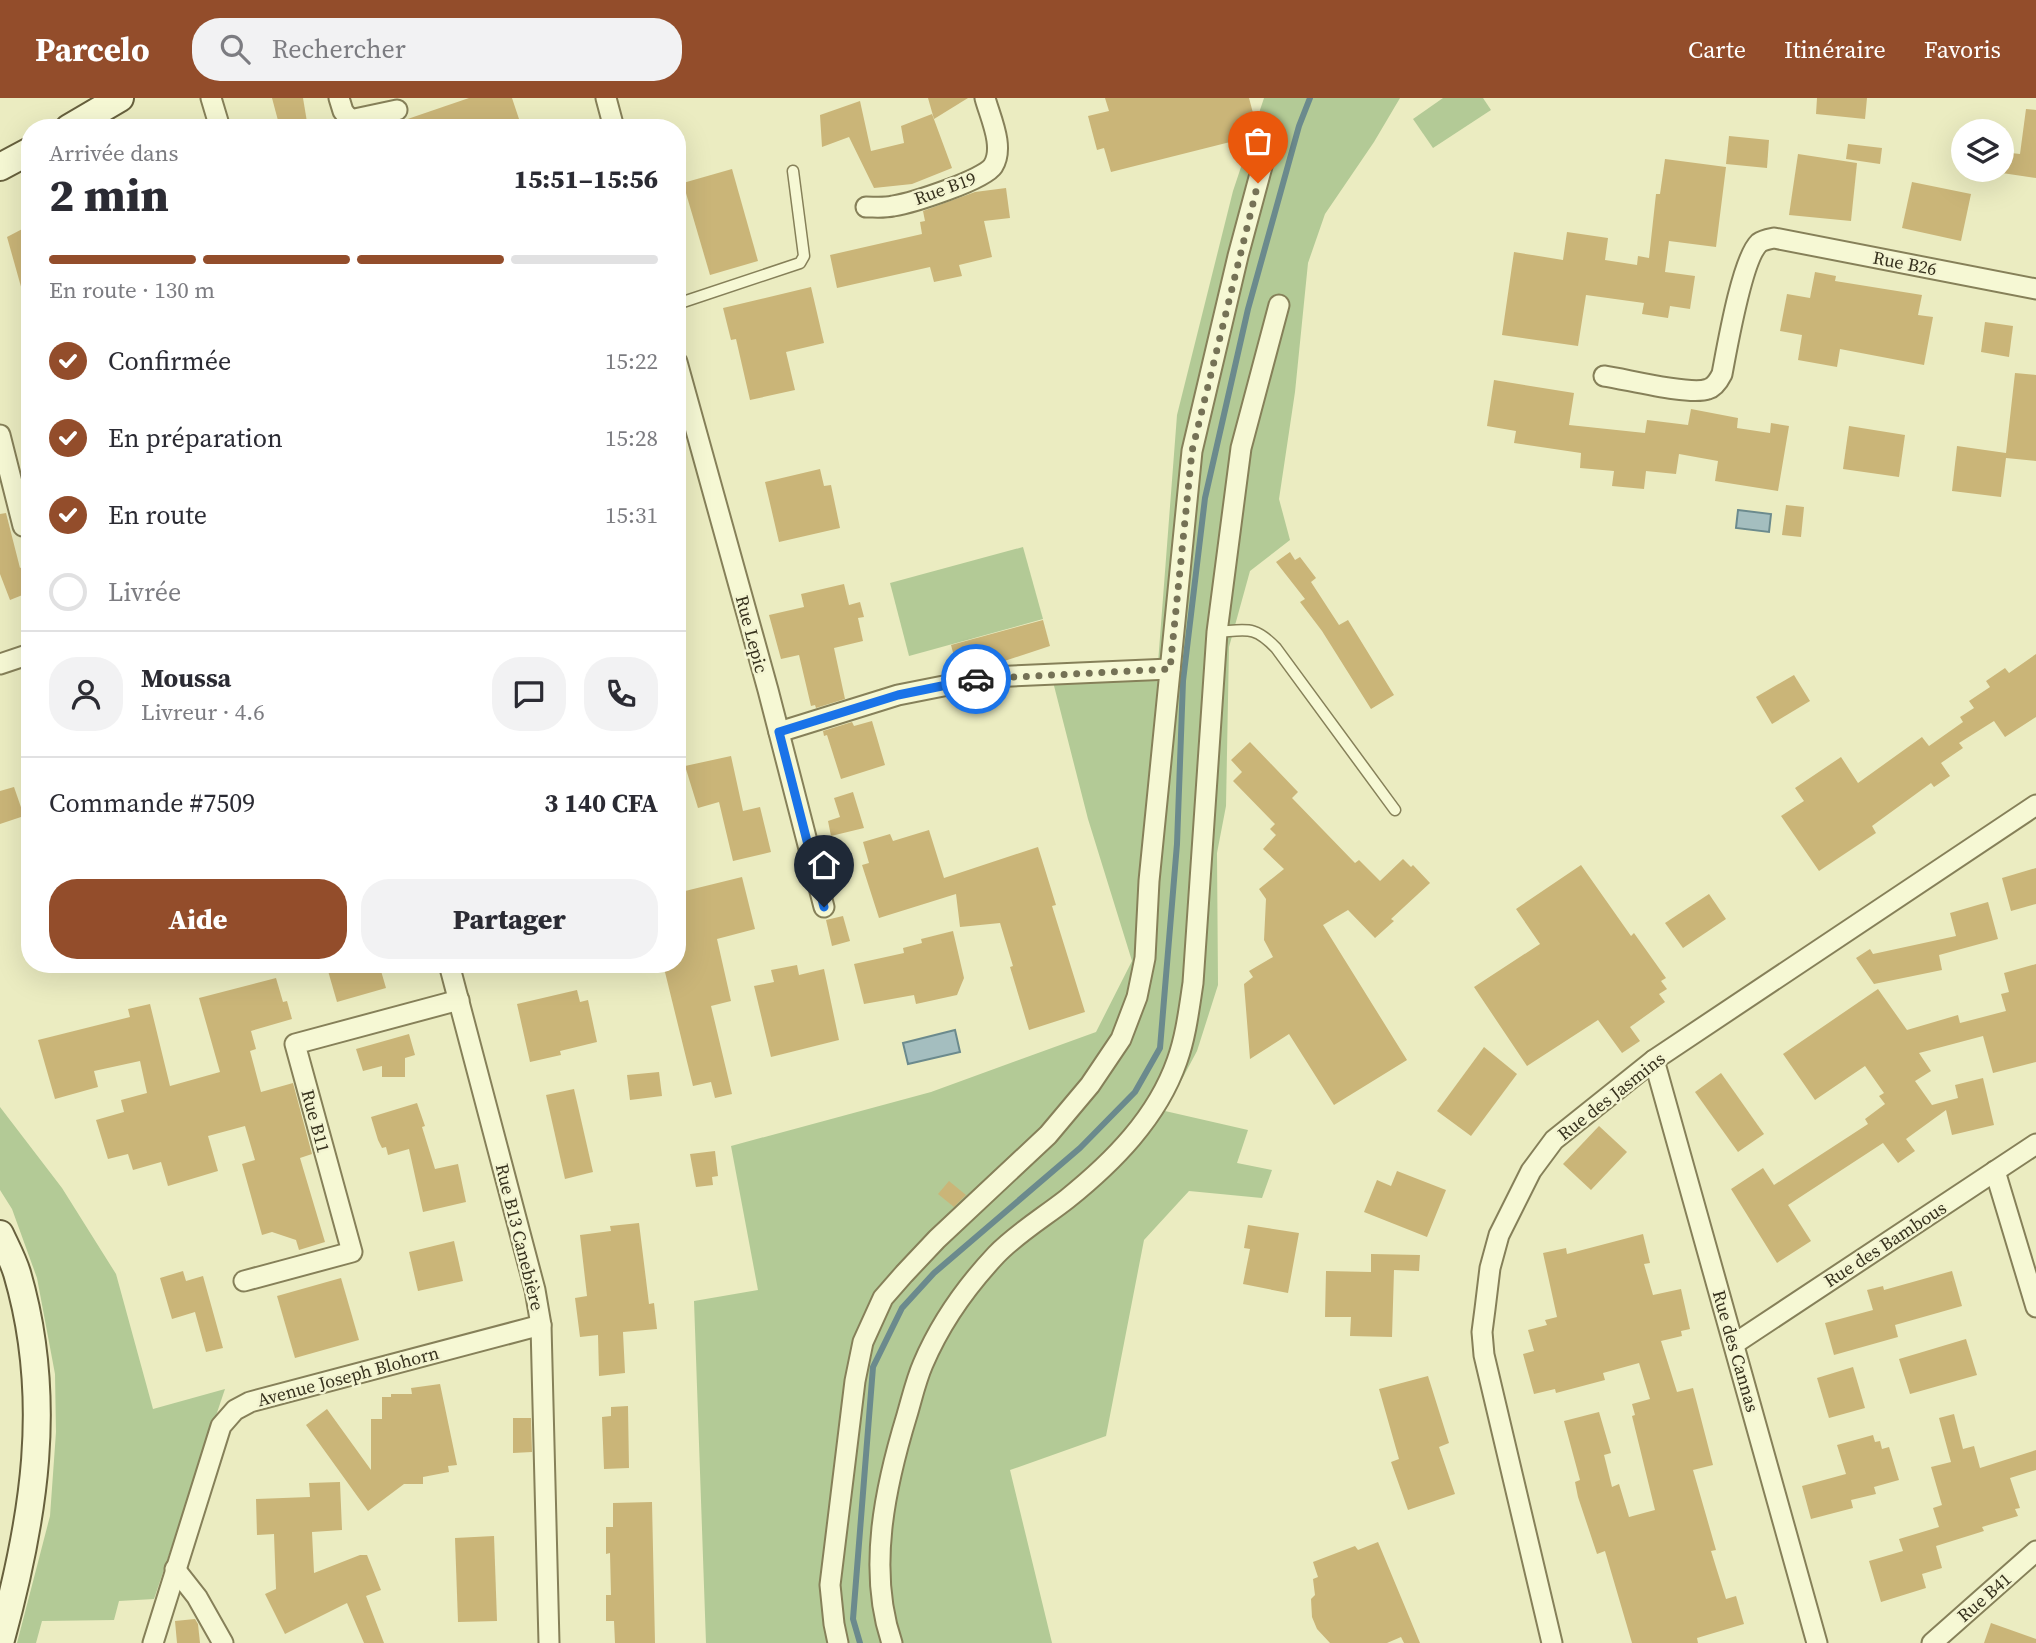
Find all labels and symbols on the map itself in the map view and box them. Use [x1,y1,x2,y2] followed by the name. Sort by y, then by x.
[1228,111,1288,183] pin
[910,165,980,211] street label: Rue B19
[1871,245,1939,281] street label: Rue B26
[730,592,774,676] street label: Rue Lepic
[941,644,1011,714] courier
[794,835,854,907] pin
[1552,1046,1670,1146] street label: Rue des Jasmins
[296,1087,336,1155] street label: Rue B11
[490,1161,550,1313] street label: Rue B13 Canebière
[1819,1195,1951,1293] street label: Rue des Bambous
[1707,1287,1765,1415] street label: Rue des Cannas
[254,1340,442,1412] street label: Avenue Joseph Blohorn
[1951,1566,2017,1628] street label: Rue B41

